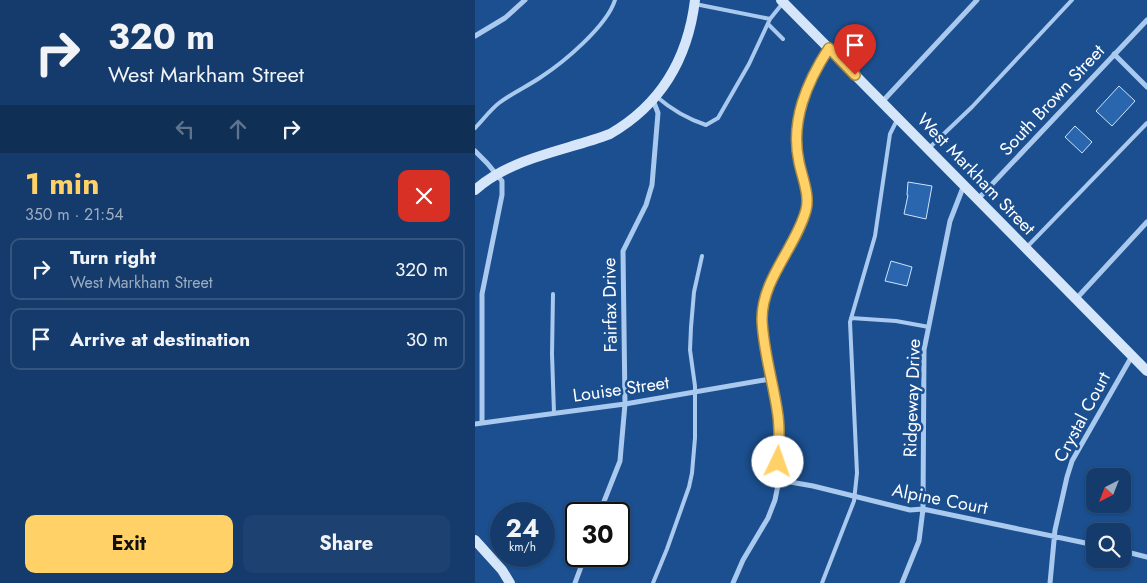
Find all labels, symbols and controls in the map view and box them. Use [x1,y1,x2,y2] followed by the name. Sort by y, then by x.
[108,12,215,62] text: 320 m
[25,20,90,85] icon: right
[834,24,876,75] pin
[841,31,869,59] icon: arrive
[993,38,1111,161] street label: South Brown Street
[108,58,304,90] text: West Markham Street
[911,107,1042,241] street label: West Markham Street
[171,115,199,143] icon: left
[224,115,252,143] icon: ahead
[277,115,305,143] icon: right
[25,162,99,205] text: 1 min
[398,170,450,222] button: close
[25,203,124,226] text: 350 m · 21:54
[70,244,156,271] text: Turn right
[27,255,55,283] icon: right
[395,256,448,283] text: 320 m
[596,257,624,353] street label: Fairfax Drive
[70,271,213,294] text: West Markham Street
[27,325,55,353] icon: arrive
[70,326,250,353] text: Arrive at destination
[406,326,448,353] text: 30 m
[897,338,927,458] street label: Ridgeway Drive
[1047,367,1117,467] street label: Crystal Court
[571,369,671,409] street label: Louise Street
[751,435,803,487] position arrow
[1086,468,1131,512] north arrow
[1086,468,1131,568] map controls
[890,477,991,521] street label: Alpine Court
[565,502,630,567] speed limit sign: 30
[506,510,539,546] text: 24
[25,515,233,573] button: Exit
[243,515,450,573] button: Share
[1086,523,1131,568] button: search
[509,538,536,556] text: km/h

